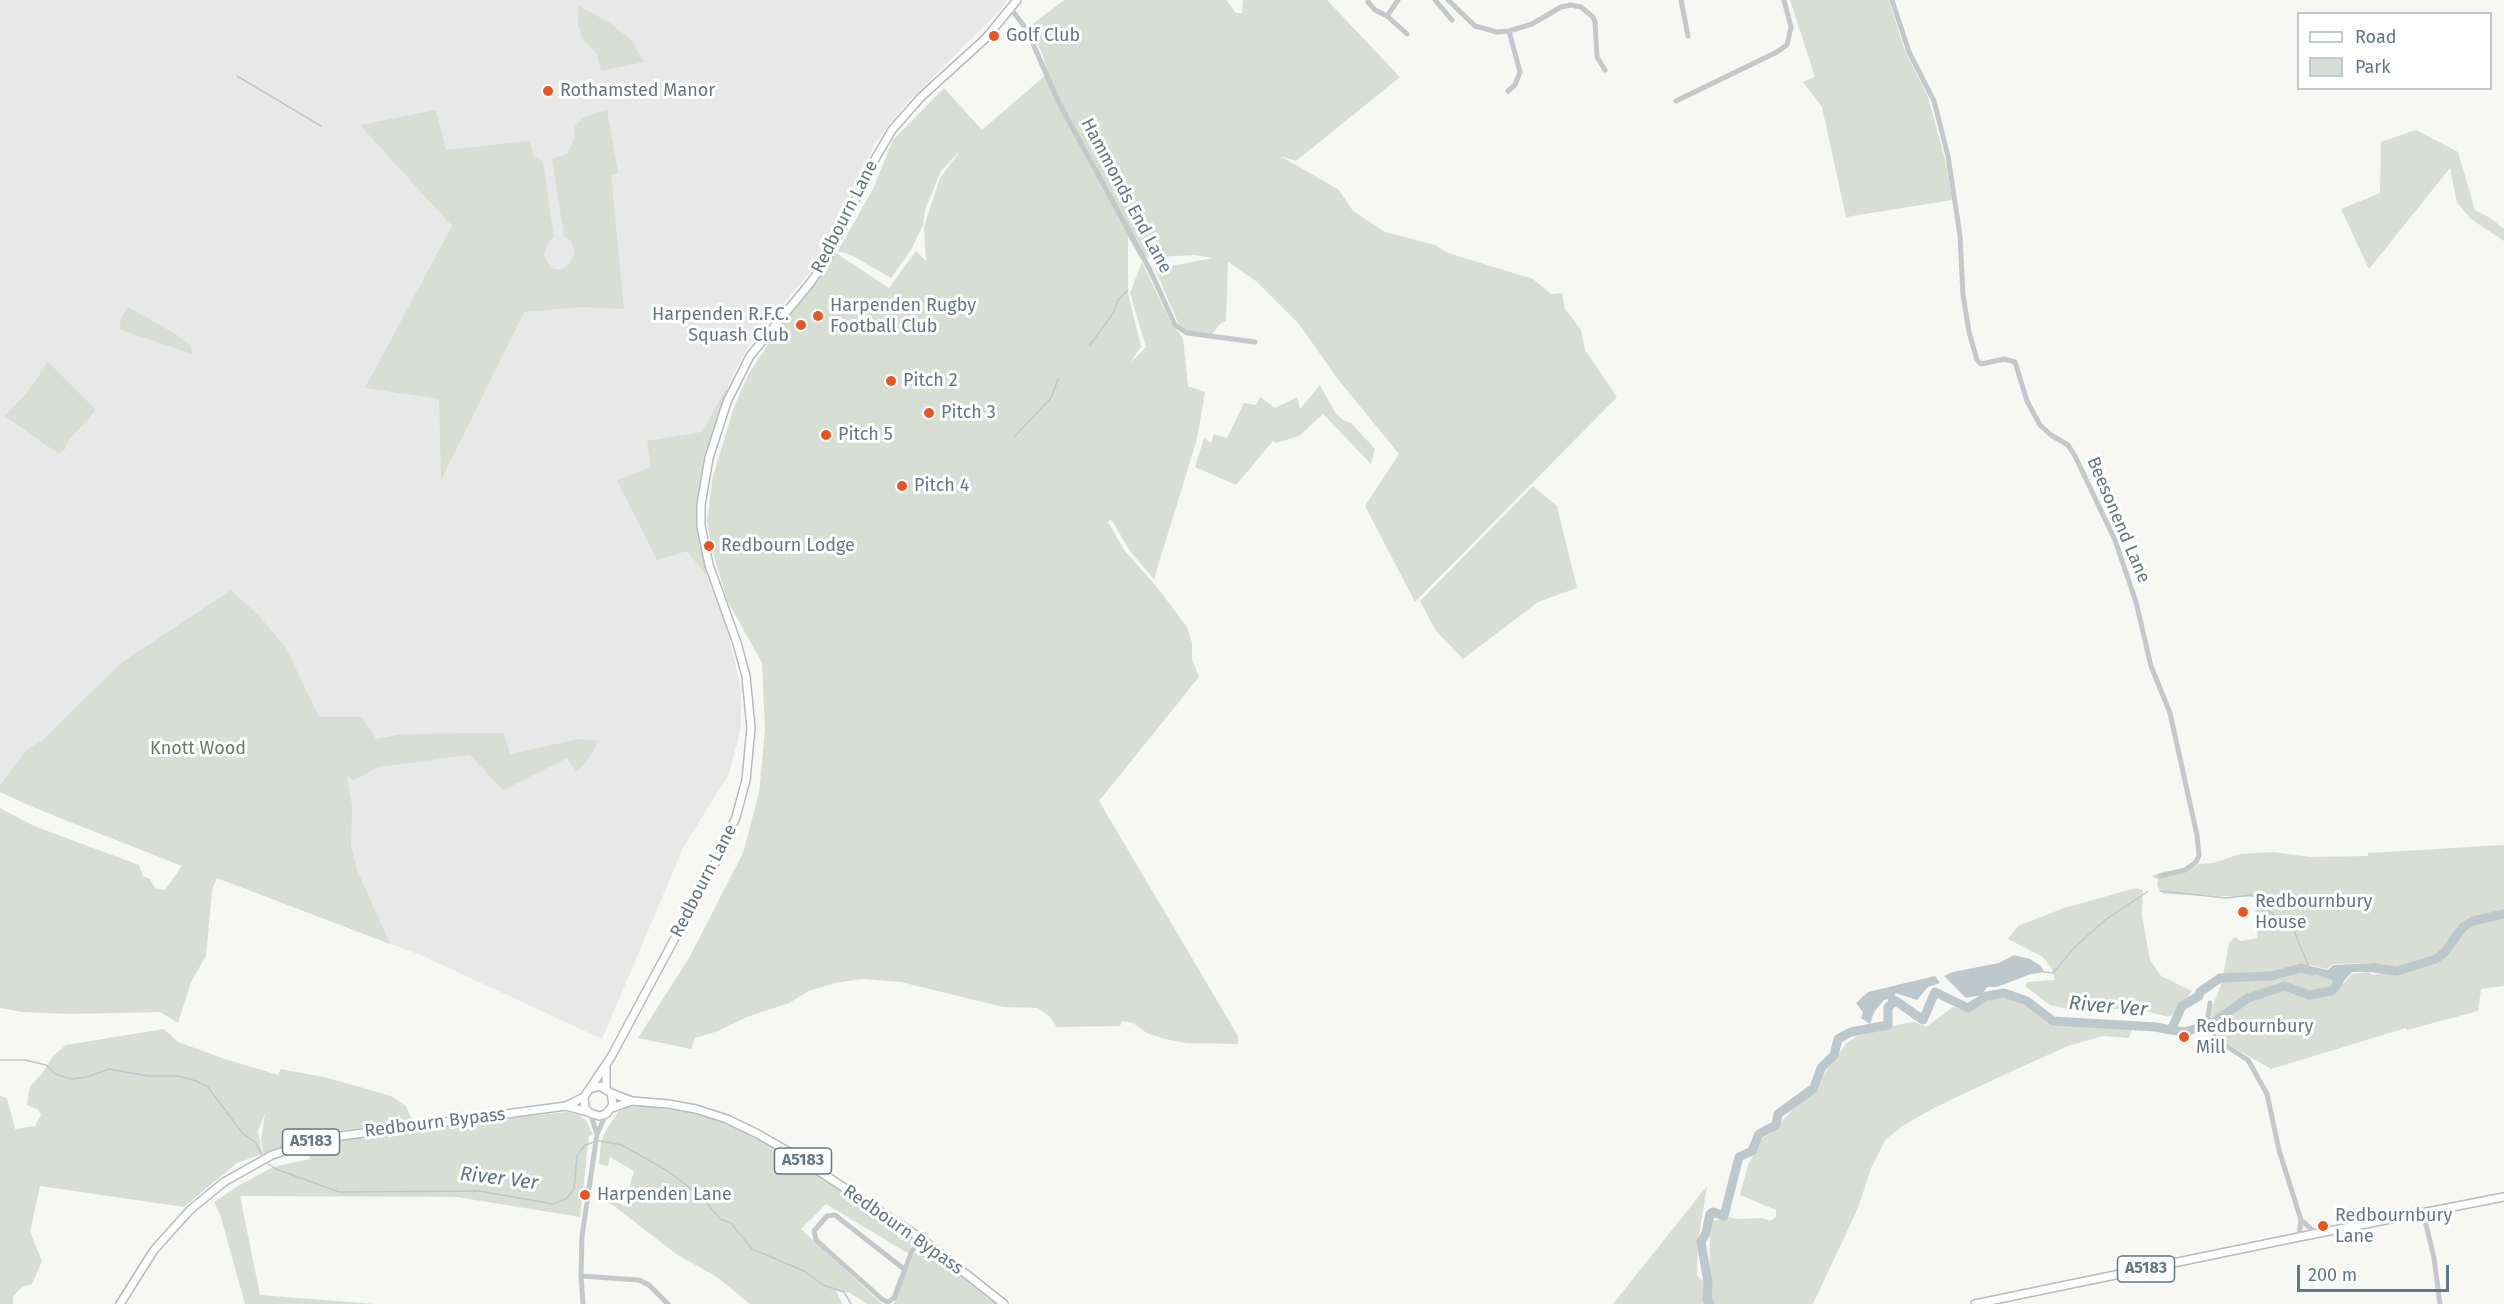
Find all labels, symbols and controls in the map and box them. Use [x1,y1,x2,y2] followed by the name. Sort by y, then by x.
[2297,12,2492,90] legend
[1006,25,1080,47] place label: Golf Club
[2355,26,2397,48] text: Road
[987,29,1001,43] marker: Golf Club
[2355,56,2390,78] text: Park
[560,80,715,102] place label: Rothamsted Manor
[541,84,555,98] marker: Rothamsted Manor
[1076,115,1176,277] street label: Hammonds End Lane
[807,157,883,277] street label: Redbourn Lane
[830,295,976,338] place label: Harpenden Rugby Football Club
[652,304,789,346] place label: Harpenden R.F.C. Squash Club
[811,309,825,323] marker: Harpenden Rugby Football Club
[794,318,808,332] marker: Harpenden R.F.C. Squash Club
[903,370,958,392] place label: Pitch 2
[884,374,898,388] marker: Pitch 2
[941,402,996,424] place label: Pitch 3
[922,406,936,420] marker: Pitch 3
[838,424,893,446] place label: Pitch 5
[819,428,833,442] marker: Pitch 5
[2082,454,2154,586] street label: Beesonend Lane
[914,475,969,497] place label: Pitch 4
[895,479,909,493] marker: Pitch 4
[721,535,855,557] place label: Redbourn Lodge
[702,539,716,553] marker: Redbourn Lodge
[150,738,246,760] park label: Knott Wood
[666,821,742,941] street label: Redbourn Lane
[2255,891,2372,934] place label: Redbournbury House
[2236,905,2250,919] marker: Redbournbury House
[2068,992,2148,1022] water label: River Ver
[2196,1016,2313,1058] place label: Redbournbury Mill
[2177,1030,2191,1044] marker: Redbournbury Mill
[363,1104,507,1142] street label: Redbourn Bypass
[282,1129,340,1155] road number: A5183
[774,1148,832,1174] road number: A5183
[458,1162,540,1196] water label: River Ver
[839,1181,967,1279] street label: Redbourn Bypass
[597,1184,732,1206] place label: Harpenden Lane
[578,1188,592,1202] marker: Harpenden Lane
[2335,1205,2452,1248] place label: Redbournbury Lane
[2316,1219,2330,1233] marker: Redbournbury Lane
[2300,1253,2452,1291] scale bar
[2118,1256,2174,1282] road number: A5183
[2308,1264,2357,1286] text: 200 m

